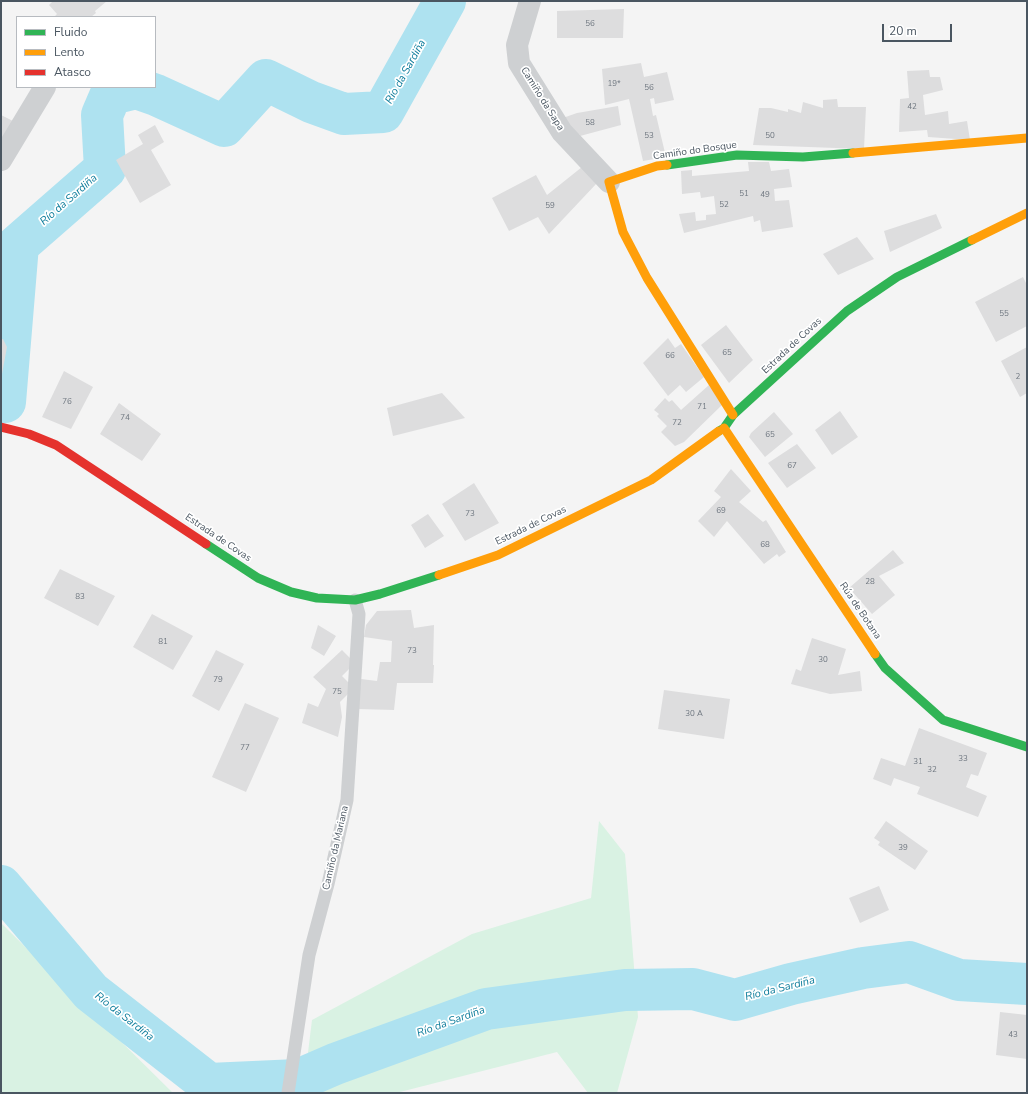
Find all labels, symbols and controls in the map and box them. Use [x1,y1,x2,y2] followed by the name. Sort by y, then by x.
[16,16,156,88] legend
[884,16,954,42] scale bar
[585,19,595,29] house number: 56
[889,23,917,39] text: 20 m
[54,24,87,40] text: Fluido
[383,38,429,106] water label: Río da Sardiña
[54,44,84,60] text: Lento
[54,64,91,80] text: Atasco
[518,65,566,133] street label: Camiño da Sapa
[607,79,621,89] house number: 19*
[644,83,654,93] house number: 56
[907,102,917,112] house number: 42
[585,118,595,128] house number: 58
[644,131,654,141] house number: 53
[765,131,775,141] house number: 50
[652,139,738,163] street label: Camiño do Bosque
[38,172,100,228] water label: Río da Sardiña
[739,189,749,199] house number: 51
[760,190,770,200] house number: 49
[719,200,729,210] house number: 52
[545,201,555,211] house number: 59
[999,309,1009,319] house number: 55
[760,315,824,377] street label: Estrada de Covas
[722,348,732,358] house number: 65
[665,351,675,361] house number: 66
[1016,372,1020,382] house number: 2
[62,397,72,407] house number: 76
[697,402,707,412] house number: 71
[120,413,130,423] house number: 74
[672,418,682,428] house number: 72
[765,430,775,440] house number: 65
[787,461,797,471] house number: 67
[494,504,568,548] street label: Estrada de Covas
[716,506,726,516] house number: 69
[465,509,475,519] house number: 73
[183,511,253,565] street label: Estrada de Covas
[760,540,770,550] house number: 68
[865,577,875,587] house number: 28
[837,580,883,642] street label: Rúa de Botana
[75,592,85,602] house number: 83
[158,637,168,647] house number: 81
[407,646,417,656] house number: 73
[818,655,828,665] house number: 30
[213,675,223,685] house number: 79
[332,687,342,697] house number: 75
[685,709,703,719] house number: 30 A
[240,743,250,753] house number: 77
[958,754,968,764] house number: 33
[913,757,923,767] house number: 31
[927,765,937,775] house number: 32
[320,805,352,891] street label: Camiño da Mariana
[898,843,908,853] house number: 39
[744,974,816,1004] water label: Río da Sardiña
[92,990,156,1044] water label: Río da Sardiña
[415,1004,487,1040] water label: Río da Sardiña
[1008,1030,1018,1040] house number: 43

